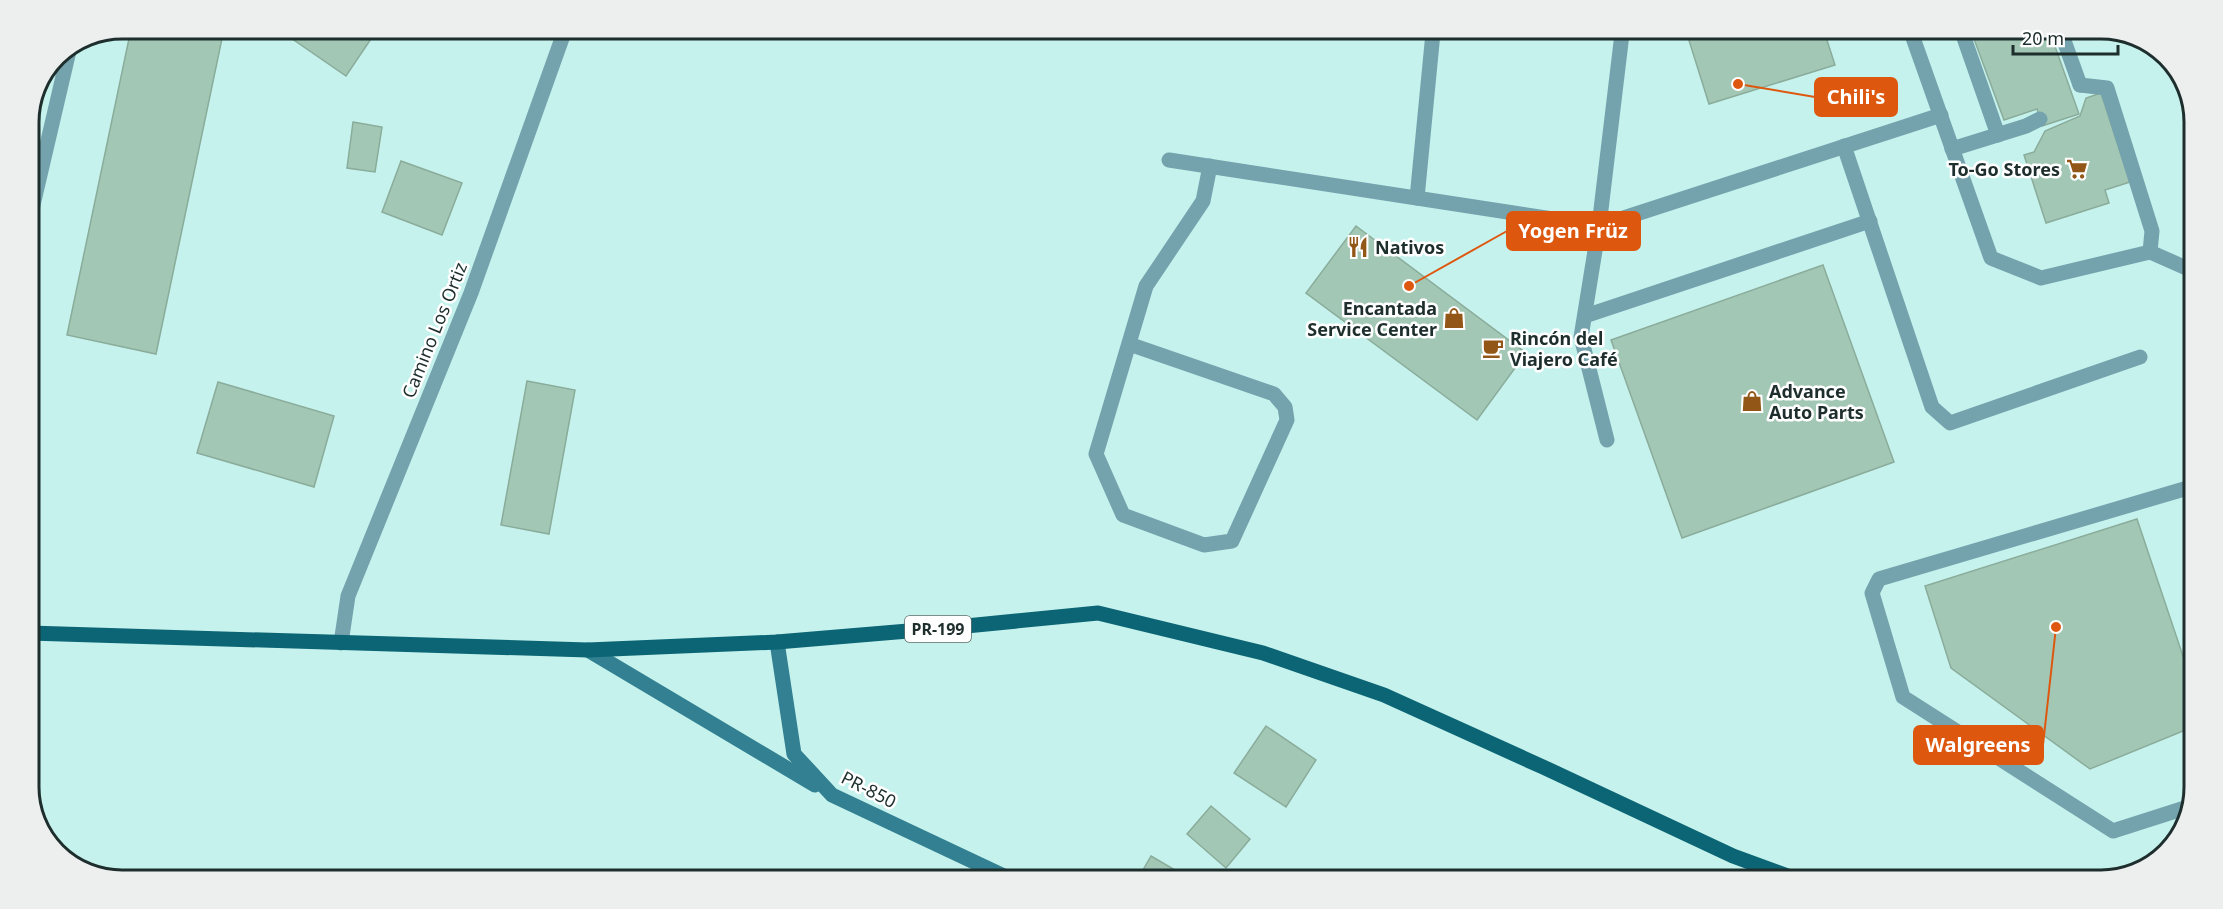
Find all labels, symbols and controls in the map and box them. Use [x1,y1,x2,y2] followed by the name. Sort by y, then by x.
[2013,18,2118,56] scale bar
[2022,26,2064,50] text: 20 m
[1815,78,1897,116] callout: Chili's
[1827,83,1885,110] text: Chili's
[1948,157,2060,181] place label: To-Go Stores
[2065,157,2089,181] supermarket icon: To-Go Stores
[1507,212,1640,250] callout: Yogen Früz
[1518,217,1628,244] text: Yogen Früz
[1346,235,1370,259] restaurant icon: Nativos
[1375,235,1444,259] place label: Nativos
[396,259,472,401] street label: Camino Los Ortiz
[1307,296,1437,341] place label: Encantada Service Center
[1442,306,1466,330] shop icon: Encantada Service Center
[1510,326,1618,371] place label: Rincón del Viajero Café
[1481,336,1505,360] cafe icon: Rincón del Viajero Café
[1769,379,1864,424] place label: Advance Auto Parts
[1740,389,1764,413] shop icon: Advance Auto Parts
[905,616,971,642] road number: PR-199
[1914,726,2043,764] callout: Walgreens
[1926,731,2030,758] text: Walgreens
[837,765,901,813] street label: PR-850

